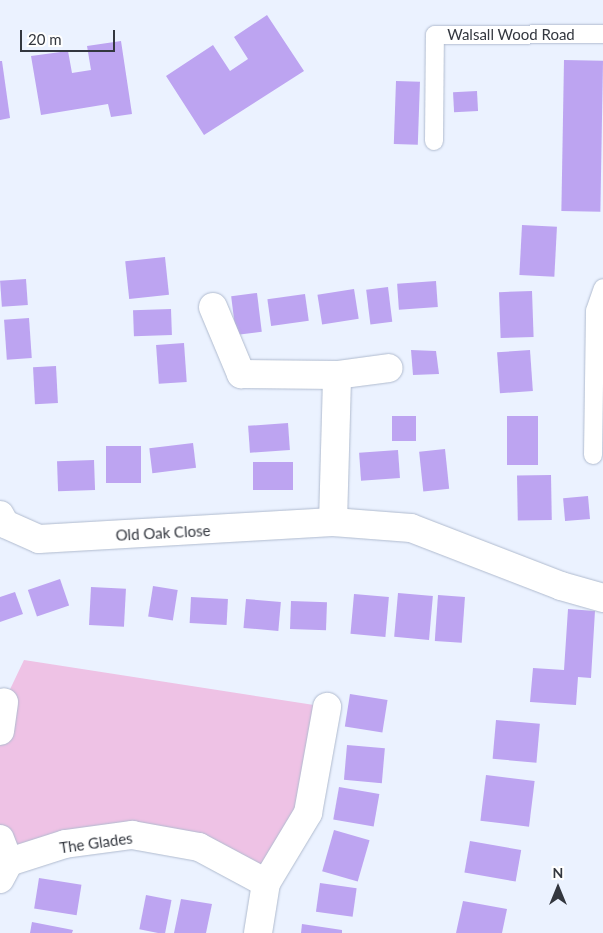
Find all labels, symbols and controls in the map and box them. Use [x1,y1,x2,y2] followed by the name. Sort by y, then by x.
[22,20,118,52] scale bar
[447,26,575,44] street label: Walsall Wood Road
[28,30,62,48] text: 20 m
[115,522,211,544] street label: Old Oak Close
[58,829,134,857] street label: The Glades
[533,863,583,913] north arrow
[553,864,563,881] text: N

